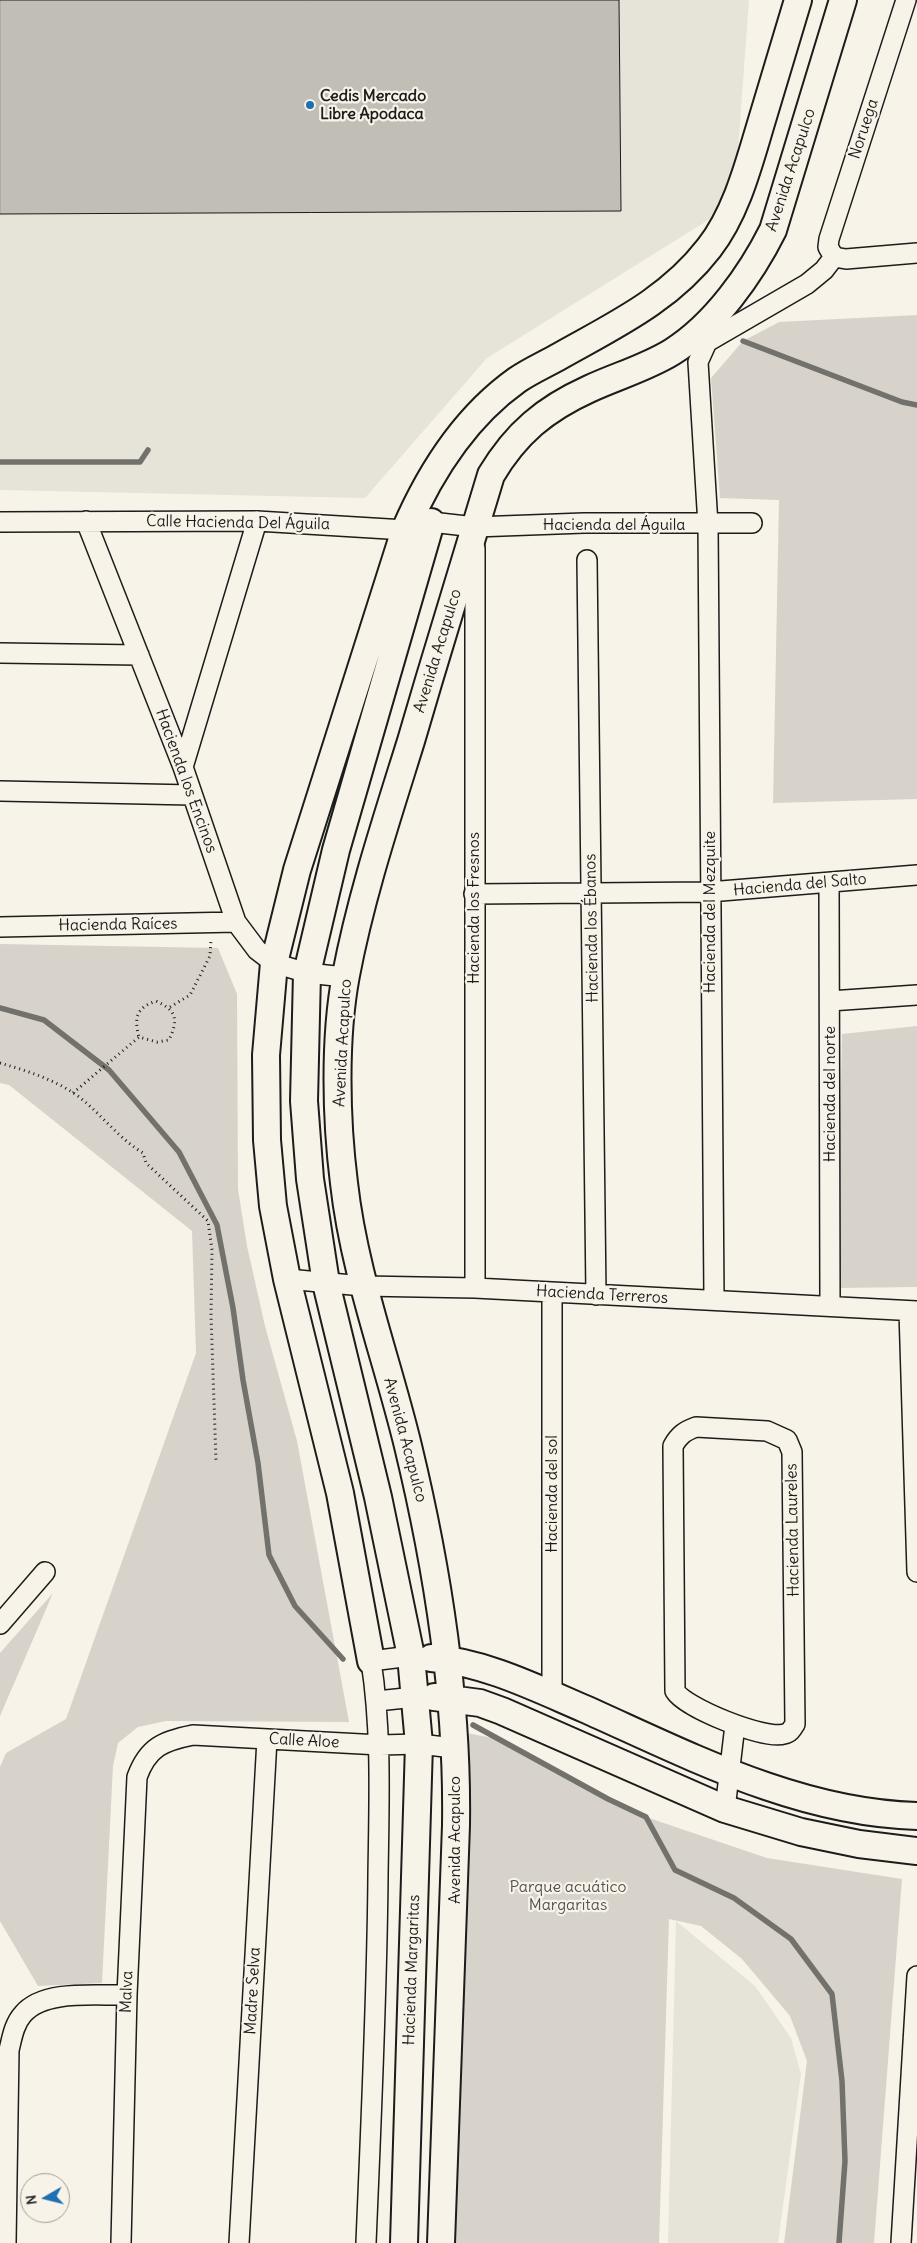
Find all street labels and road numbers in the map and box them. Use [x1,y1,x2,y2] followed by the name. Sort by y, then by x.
[845,96,883,162] street label: Noruega
[762,106,820,234] street label: Avenida Acapulco
[146,512,330,534] street label: Calle Hacienda Del Águila
[543,515,685,535] street label: Hacienda del Águila
[410,587,466,715] street label: Avenida Acapulco
[151,706,221,856] street label: Hacienda los Encinos
[700,831,720,993] street label: Hacienda del Mezquite
[464,832,484,984] street label: Hacienda los Fresnos
[581,853,603,1003] street label: Hacienda los Ébanos
[732,870,868,900] street label: Hacienda del Salto
[58,914,178,936] street label: Hacienda Raíces
[330,978,356,1108] street label: Avenida Acapulco
[820,1026,840,1162] street label: Hacienda del norte
[535,1282,669,1308] street label: Hacienda Terreros
[379,1376,431,1504] street label: Avenida Acapulco
[542,1435,562,1553] street label: Hacienda del sol
[782,1463,804,1597] street label: Hacienda Laureles
[268,1730,340,1752] street label: Calle Aloe
[445,1776,465,1904] street label: Avenida Acapulco
[400,1894,424,2046] street label: Hacienda Margaritas
[241,1947,265,2035] street label: Madre Selva
[117,1970,137,2014] street label: Malva

